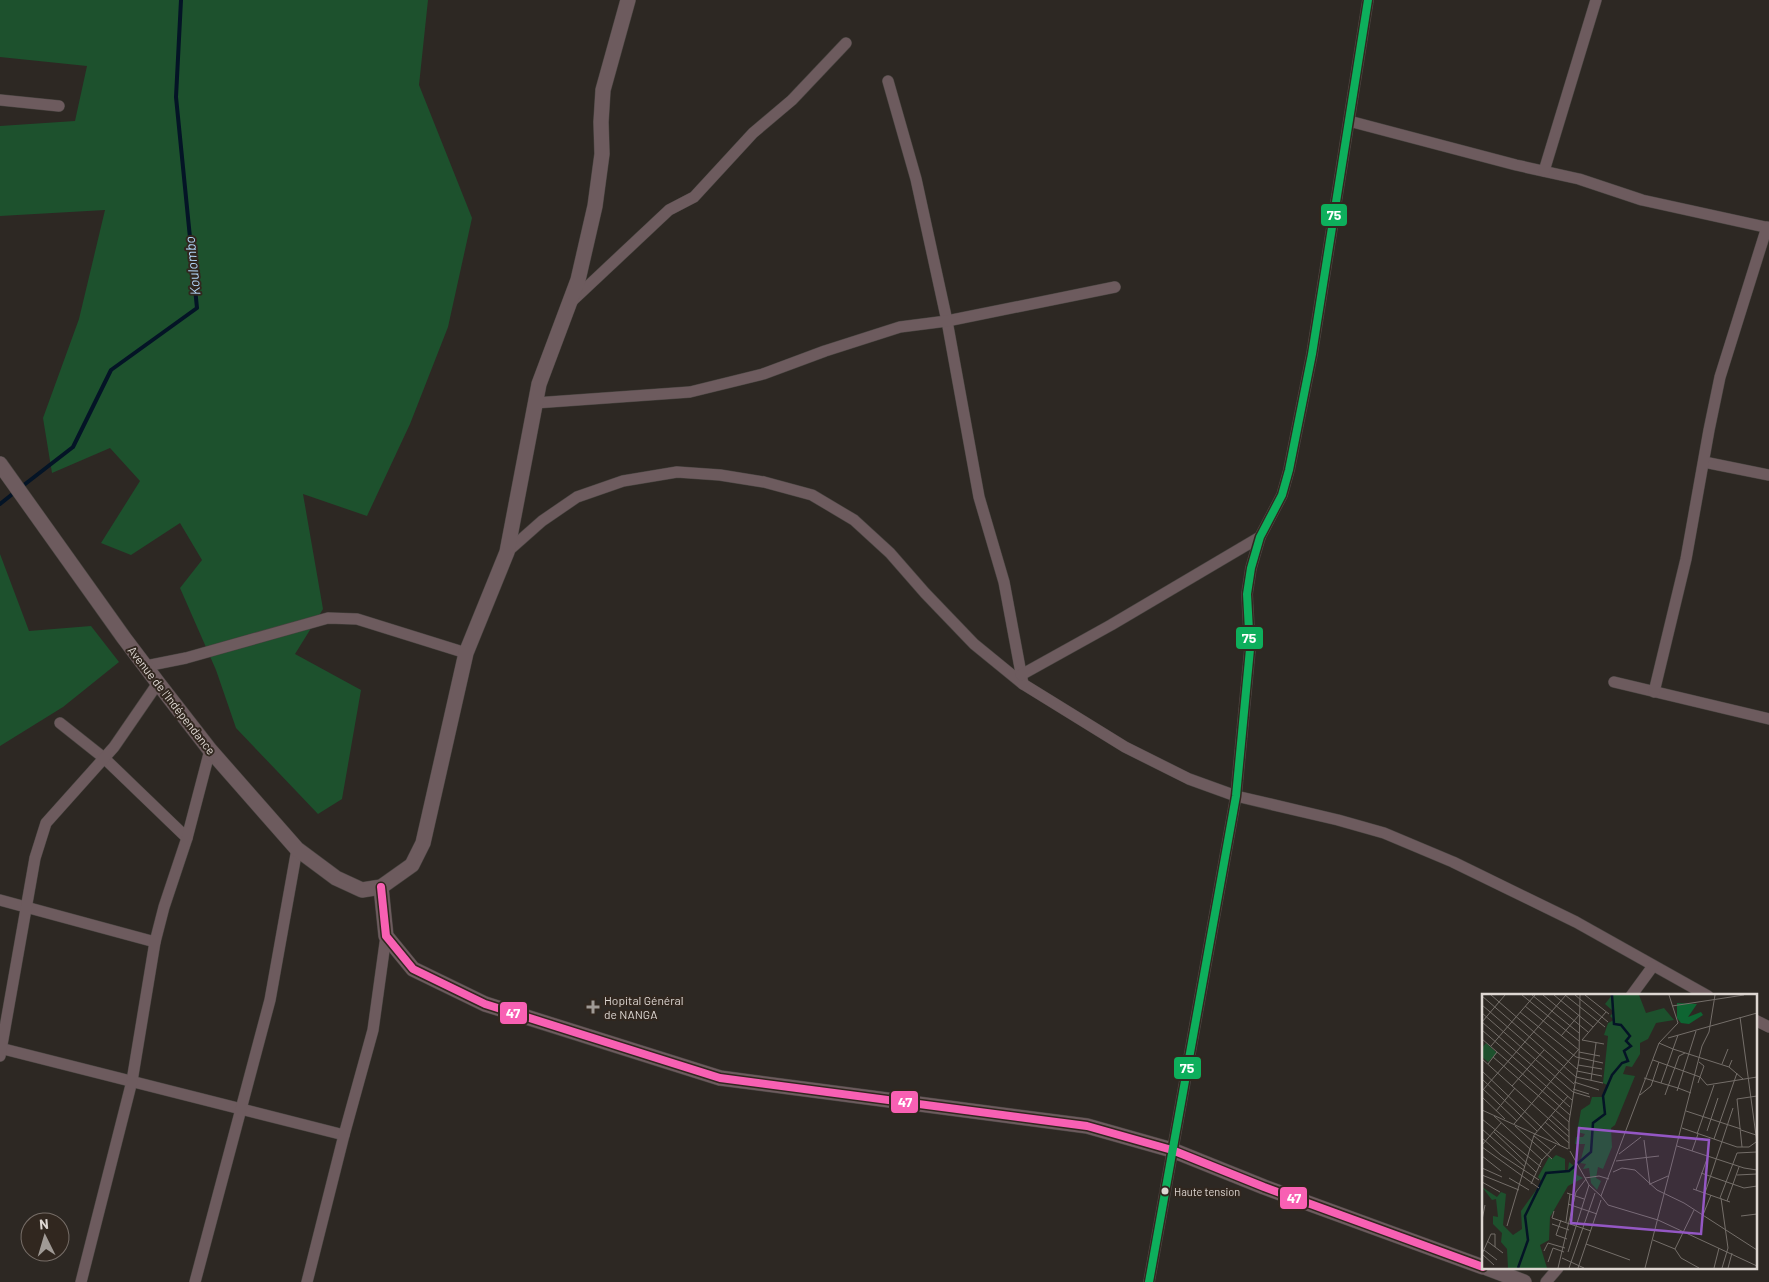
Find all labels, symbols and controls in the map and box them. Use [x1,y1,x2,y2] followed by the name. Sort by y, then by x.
[1320,203,1348,227] line badge: 75
[1327,206,1342,223] text: 75
[180,236,204,296] water label: Koulombo
[1235,626,1264,650] line badge: 75
[1242,629,1257,646] text: 75
[125,643,219,757] street label: Avenue de l'Indépendance
[604,993,684,1021] place label: Hopital Général de NANGA
[1482,994,1756,1270] inset map
[586,1000,600,1014] marker: Hopital Général de NANGA
[499,1001,528,1025] line badge: 47
[506,1004,520,1021] text: 47
[1173,1056,1202,1080] line badge: 75
[1180,1059,1195,1076] text: 75
[890,1090,919,1114] line badge: 47
[898,1093,912,1110] text: 47
[1174,1185,1240,1198] place label: Haute tension
[1160,1186,1170,1196] marker: Haute tension
[1279,1186,1308,1210] line badge: 47
[1287,1189,1301,1206] text: 47
[20,1212,70,1262] north arrow
[38,1215,49,1232] text: N

